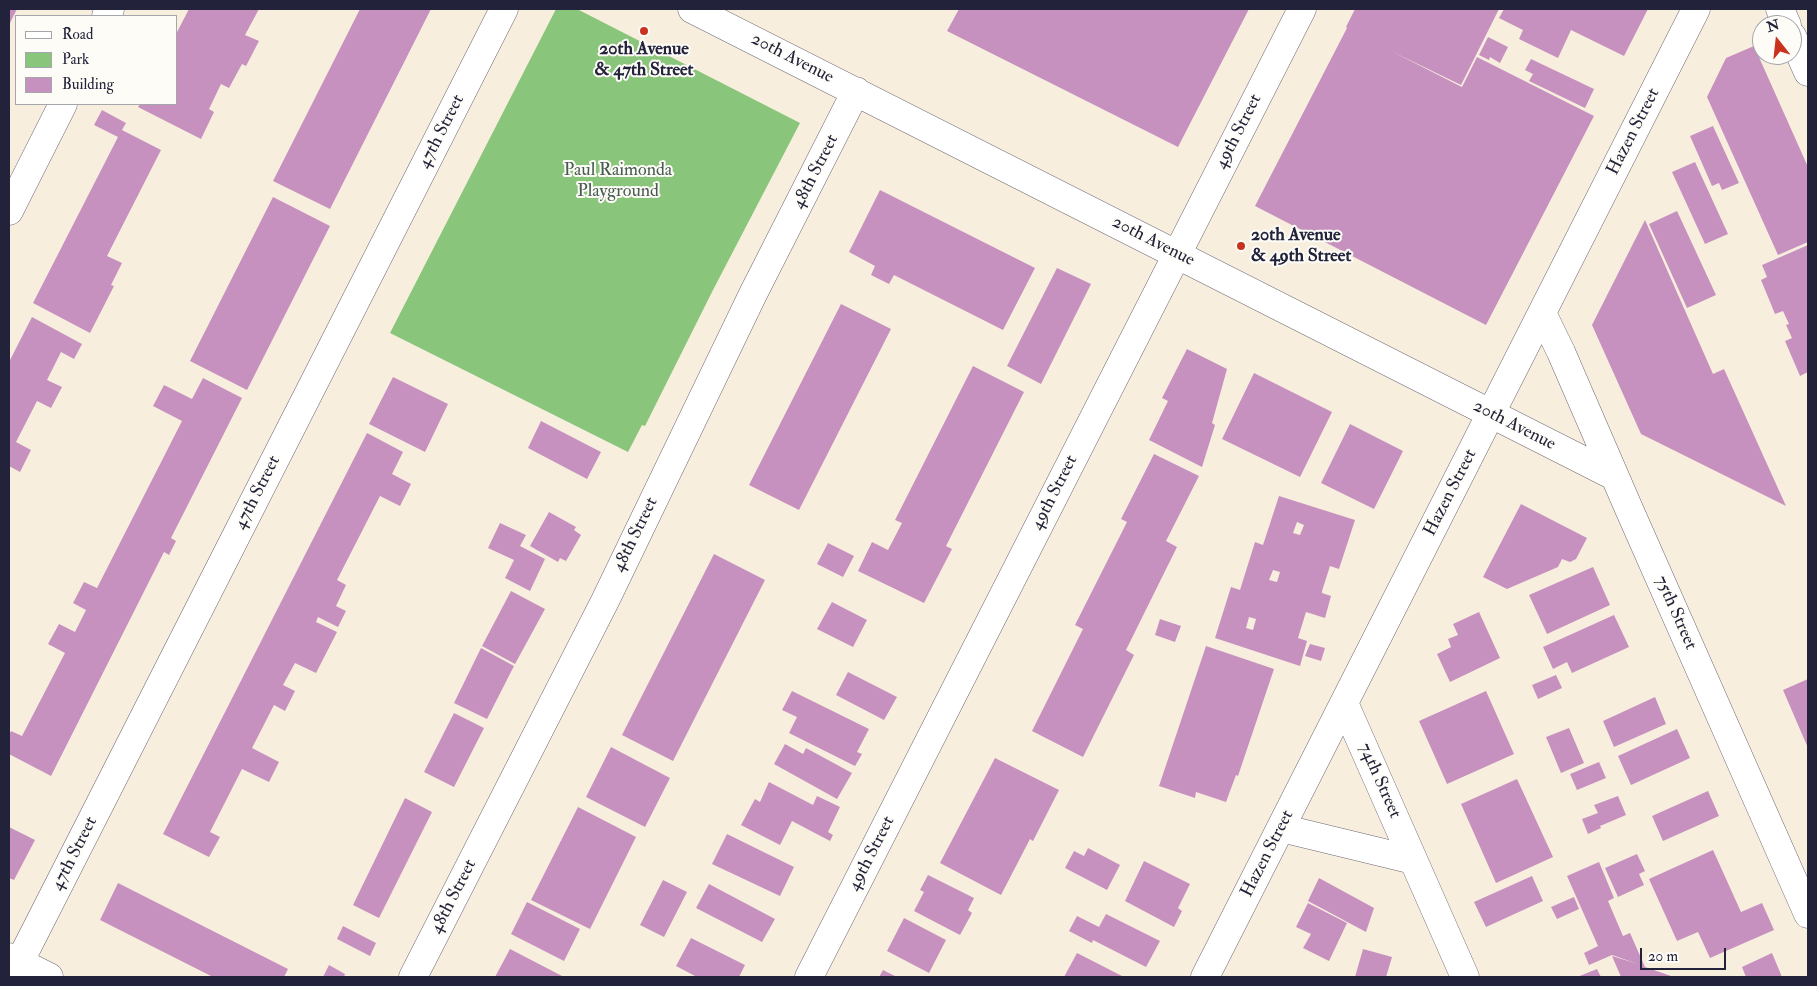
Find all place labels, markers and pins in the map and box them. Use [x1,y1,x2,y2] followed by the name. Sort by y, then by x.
[638,25,650,37] marker: 20th Avenue & 47th Street
[595,39,693,82] place label: 20th Avenue & 47th Street
[1251,225,1351,268] place label: 20th Avenue & 49th Street
[1235,240,1247,252] marker: 20th Avenue & 49th Street

